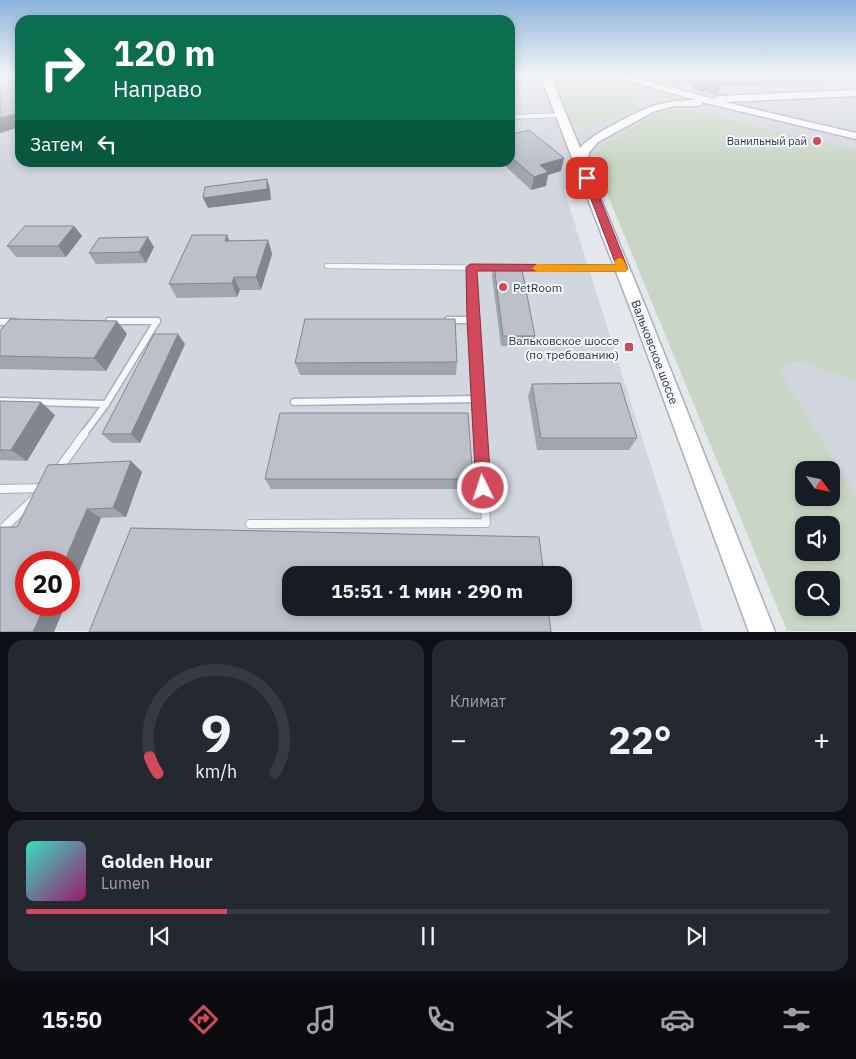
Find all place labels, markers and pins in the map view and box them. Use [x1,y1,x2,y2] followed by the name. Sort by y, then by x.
[727,134,807,148] place label: Ванильный рай
[811,135,823,147] marker: Ванильный рай
[566,157,608,199] pin
[513,280,562,295] place label: PetRoom
[497,281,509,293] marker: PetRoom
[508,333,619,362] place label: Вальковское шоссе (по требованию)
[623,341,635,353] marker: Вальковское шоссе (по требованию)

